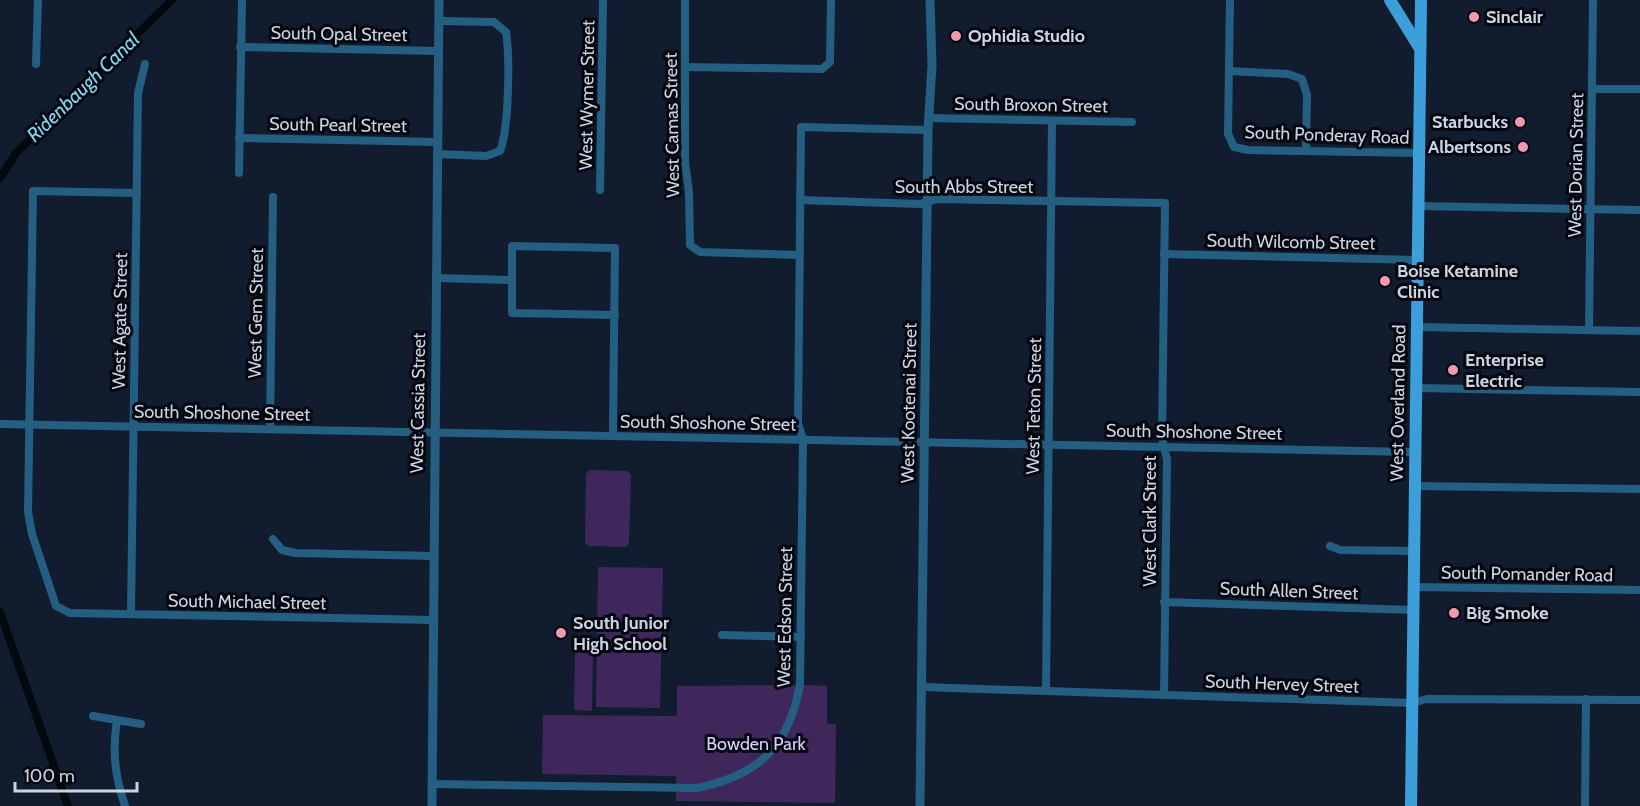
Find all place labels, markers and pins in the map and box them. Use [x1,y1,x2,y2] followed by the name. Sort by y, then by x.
[1486,6,1543,28] place label: Sinclair
[1467,10,1481,24] marker: Sinclair
[968,25,1085,47] place label: Ophidia Studio
[949,29,963,43] marker: Ophidia Studio
[1432,111,1508,133] place label: Starbucks
[1513,115,1527,129] marker: Starbucks
[1428,136,1511,158] place label: Albertsons
[1516,140,1530,154] marker: Albertsons
[1397,260,1518,303] place label: Boise Ketamine Clinic
[1378,274,1392,288] marker: Boise Ketamine Clinic
[1465,349,1544,392] place label: Enterprise Electric
[1446,363,1460,377] marker: Enterprise Electric
[1466,602,1548,624] place label: Big Smoke
[1447,606,1461,620] marker: Big Smoke
[573,612,669,655] place label: South Junior High School
[554,626,568,640] marker: South Junior High School

